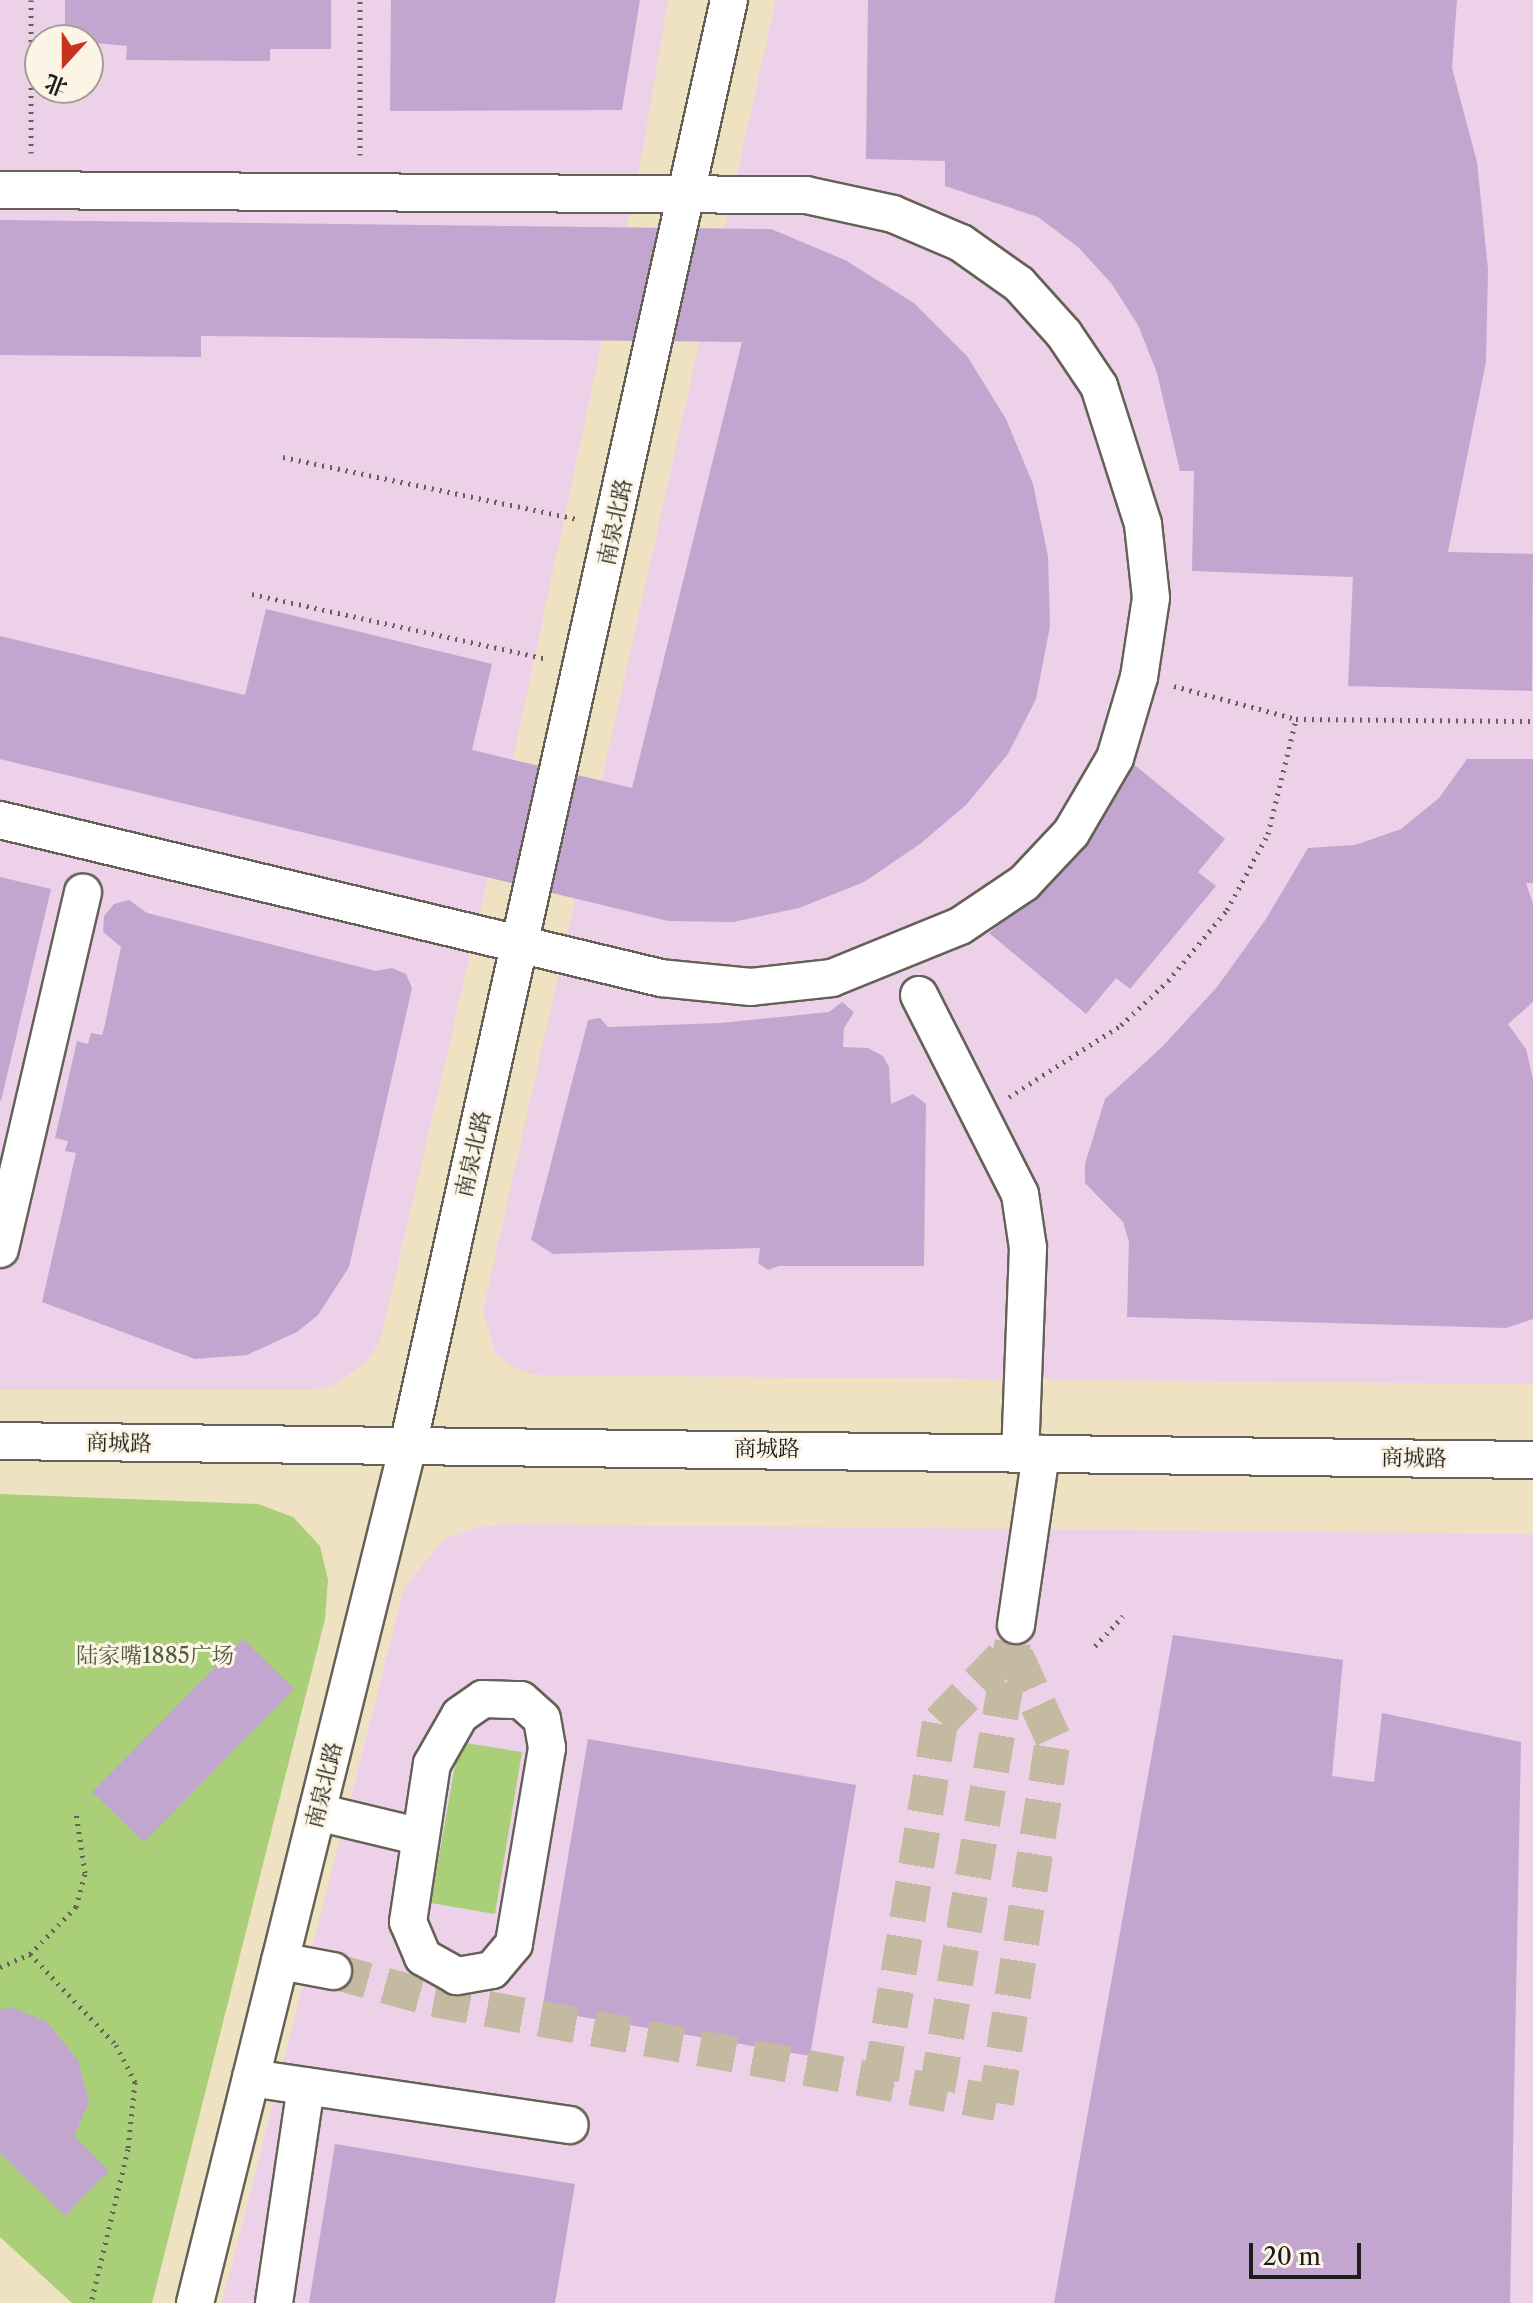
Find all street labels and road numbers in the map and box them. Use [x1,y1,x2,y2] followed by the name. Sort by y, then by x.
[593,476,637,568] street label: 南泉北路
[450,1108,496,1200] street label: 南泉北路
[86,1429,152,1457] street label: 商城路
[734,1436,800,1462] street label: 商城路
[1381,1444,1447,1472] street label: 商城路
[301,1739,347,1831] street label: 南泉北路

